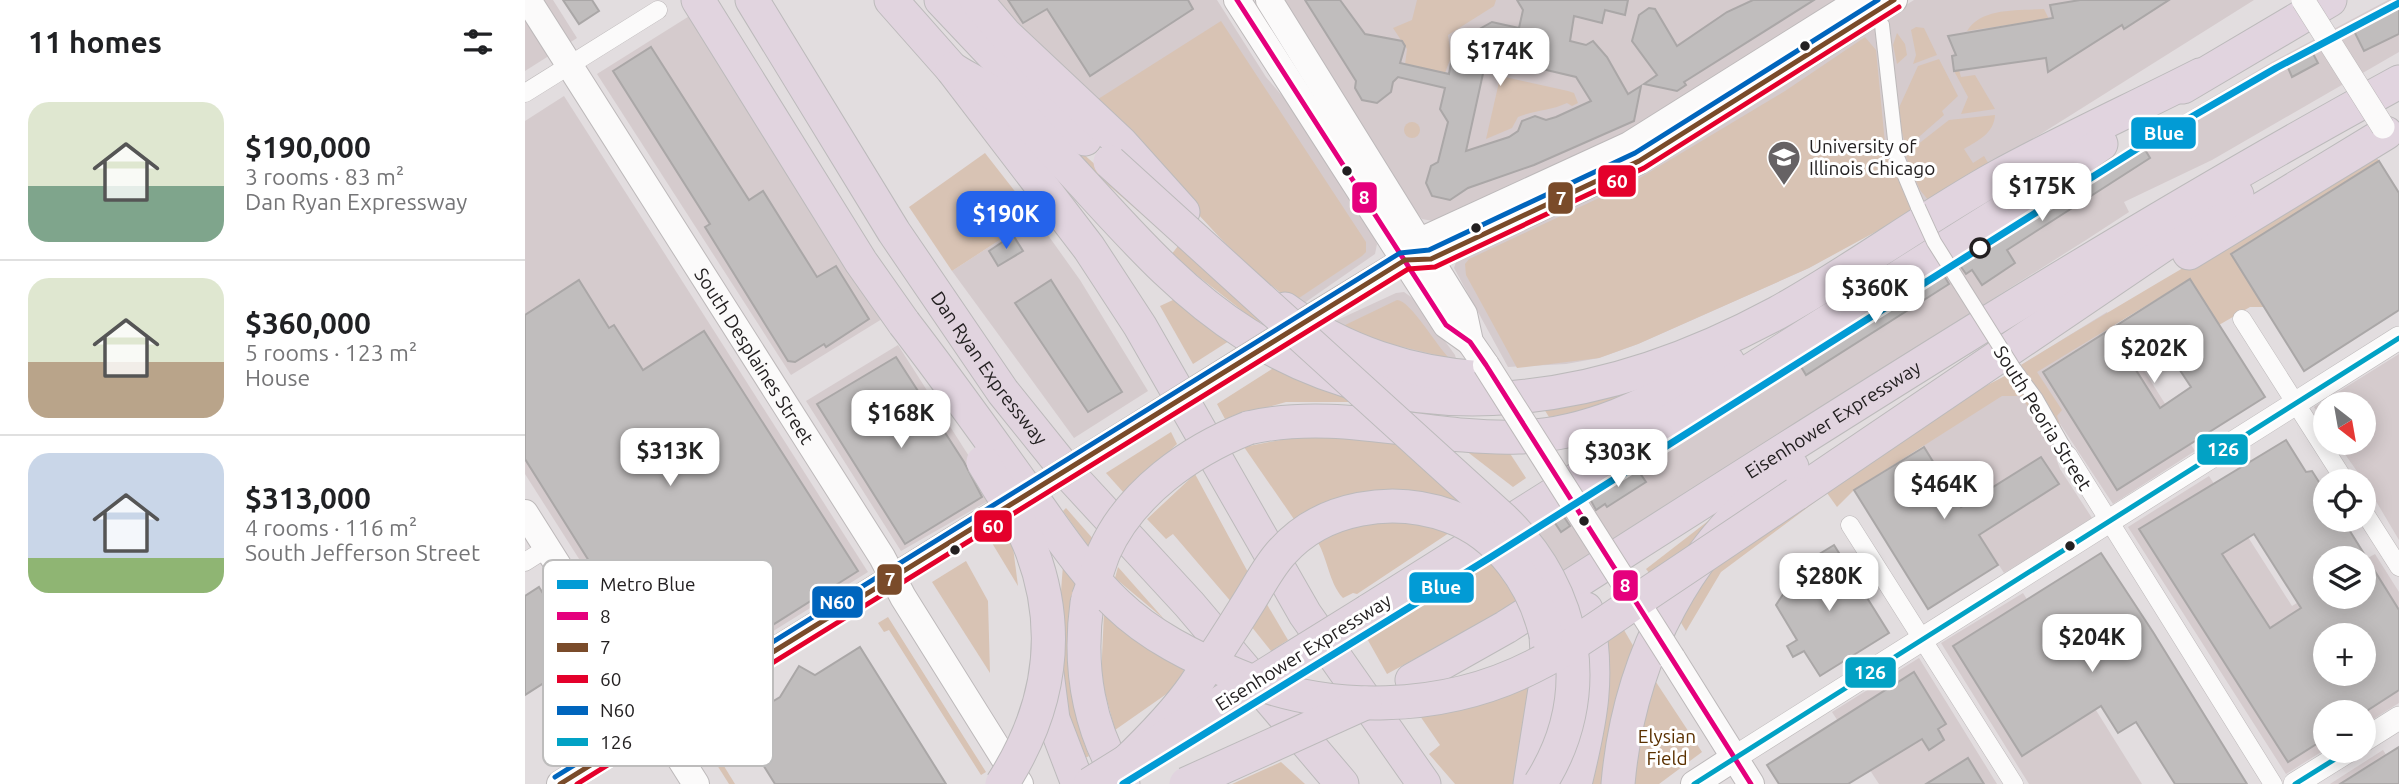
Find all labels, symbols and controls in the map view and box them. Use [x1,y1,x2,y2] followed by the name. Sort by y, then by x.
[459,23,497,61] icon: filters
[28,25,162,59] text: 11 homes
[1451,28,1549,88] pin: $174K
[1466,38,1534,63] text: $174K
[1798,39,1812,53] unlabelled marker
[2130,116,2197,150] line badge: Blue
[2144,122,2184,144] text: Blue
[84,130,168,214] icon: home
[245,130,371,164] text: $190,000
[1809,135,1935,179] place label: University of Illinois Chicago
[1765,138,1803,187] school or university icon: University of Illinois Chicago
[245,164,404,189] text: 3 rooms · 83 m²
[1340,164,1354,178] unlabelled marker
[1597,164,1637,198] line badge: 60
[1993,164,2091,223] pin: $175K
[1606,170,1628,192] text: 60
[2008,173,2076,198] text: $175K
[1351,181,1378,214] line badge: 8
[1547,181,1574,215] line badge: 7
[1359,186,1369,208] text: 8
[1556,187,1566,209] text: 7
[245,189,467,214] text: Dan Ryan Expressway
[957,191,1055,251] pin: $190K
[972,201,1040,226] text: $190K
[1469,221,1483,235] unlabelled marker
[1970,238,1990,258] unlabelled marker
[690,264,819,449] street label: South Desplaines Street
[1826,266,1924,325] pin: $360K
[1841,275,1909,300] text: $360K
[927,287,1052,449] street label: Dan Ryan Expressway
[84,306,168,390] icon: home
[245,306,371,340] text: $360,000
[2105,326,2203,385] pin: $202K
[2120,335,2188,360] text: $202K
[245,340,417,365] text: 5 rooms · 123 m²
[1990,342,2097,495] street label: South Peoria Street
[1741,356,1924,483] street label: Eisenhower Expressway
[245,365,310,390] text: House
[852,391,950,450] pin: $168K
[2313,392,2377,455] north arrow
[2313,392,2376,763] map controls
[867,400,935,425] text: $168K
[621,428,719,488] pin: $313K
[1569,430,1667,489] pin: $303K
[2196,433,2249,466] line badge: 126
[636,438,704,463] text: $313K
[2207,438,2239,460] text: 126
[1584,439,1652,464] text: $303K
[1895,462,1993,521] pin: $464K
[2313,469,2376,532] button: locate
[1910,471,1978,496] text: $464K
[84,481,168,565] icon: home
[245,481,371,515] text: $313,000
[973,509,1013,543] line badge: 60
[1577,514,1591,528] unlabelled marker
[245,515,417,540] text: 4 rooms · 116 m²
[982,515,1004,537] text: 60
[2063,539,2077,553] unlabelled marker
[245,540,480,565] text: South Jefferson Street
[948,543,962,557] unlabelled marker
[2313,546,2376,609] button: layers
[1780,554,1878,613] pin: $280K
[543,560,773,766] legend
[876,563,903,596] line badge: 7
[1795,563,1863,588] text: $280K
[885,568,895,590] text: 7
[1612,569,1639,602] line badge: 8
[1408,571,1475,604] line badge: Blue
[600,573,696,595] text: Metro Blue
[1620,574,1630,596] text: 8
[1421,576,1461,598] text: Blue
[811,585,864,619] line badge: N60
[1211,589,1395,715] street label: Eisenhower Expressway
[819,591,855,613] text: N60
[600,605,611,627] text: 8
[2043,614,2141,674] pin: $204K
[2313,623,2376,686] button: +
[2058,624,2126,649] text: $204K
[600,636,611,658] text: 7
[1844,656,1897,689] line badge: 126
[1854,661,1886,683] text: 126
[600,668,621,690] text: 60
[600,699,635,721] text: N60
[2313,700,2376,763] button: −
[1638,725,1696,769] park label: Elysian Field
[600,731,632,753] text: 126

